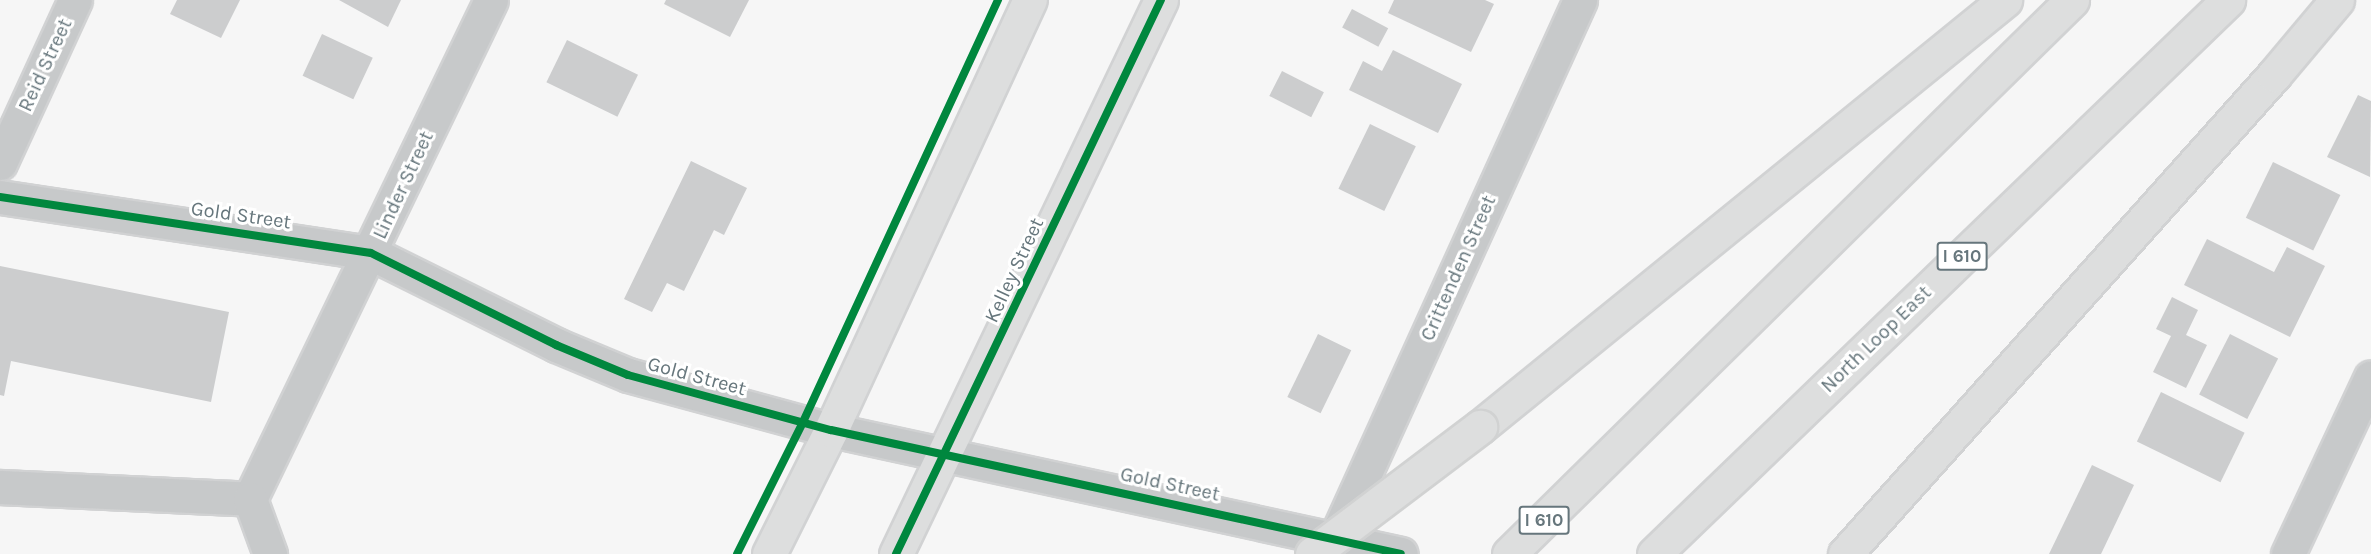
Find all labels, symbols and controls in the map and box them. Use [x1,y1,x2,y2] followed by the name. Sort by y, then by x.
[13,15,77,115] street label: Reid Street
[368,127,438,243] street label: Linder Street
[1415,192,1501,344] street label: Crittenden Street
[189,196,293,234] street label: Gold Street
[979,214,1049,326] street label: Kelley Street
[1936,241,1988,271] road number: I 610
[1816,280,1936,398] street label: North Loop East
[645,351,749,401] street label: Gold Street
[1118,462,1222,506] street label: Gold Street
[1518,505,1570,535] road number: I 610

